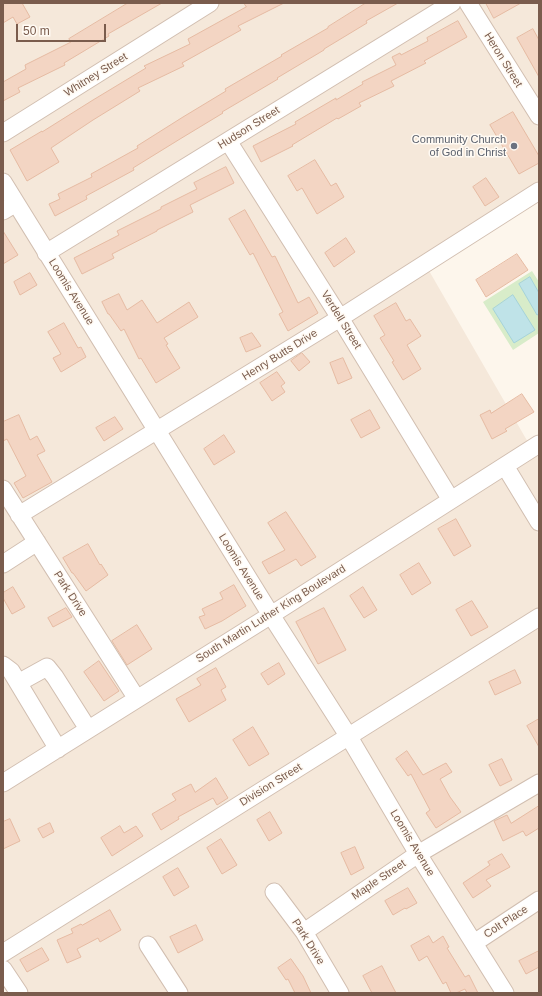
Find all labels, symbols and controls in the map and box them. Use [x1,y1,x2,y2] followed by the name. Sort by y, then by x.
[18,16,108,42] scale bar
[23,24,50,38] text: 50 m
[481,30,525,90] street label: Heron Street
[62,50,130,100] street label: Whitney Street
[216,104,282,152] street label: Hudson Street
[412,133,506,159] place label: Community Church of God in Christ
[509,141,519,151] marker: Community Church of God in Christ
[45,256,97,328] street label: Loomis Avenue
[318,289,364,351] street label: Verdell Street
[240,327,320,383] street label: Henry Butts Drive
[215,531,267,603] street label: Loomis Avenue
[194,562,348,666] street label: South Martin Luther King Boulevard
[50,569,90,619] street label: Park Drive
[237,761,305,809] street label: Division Street
[387,807,437,879] street label: Loomis Avenue
[349,857,409,903] street label: Maple Street
[481,903,531,941] street label: Colt Place
[289,917,327,967] street label: Park Drive

